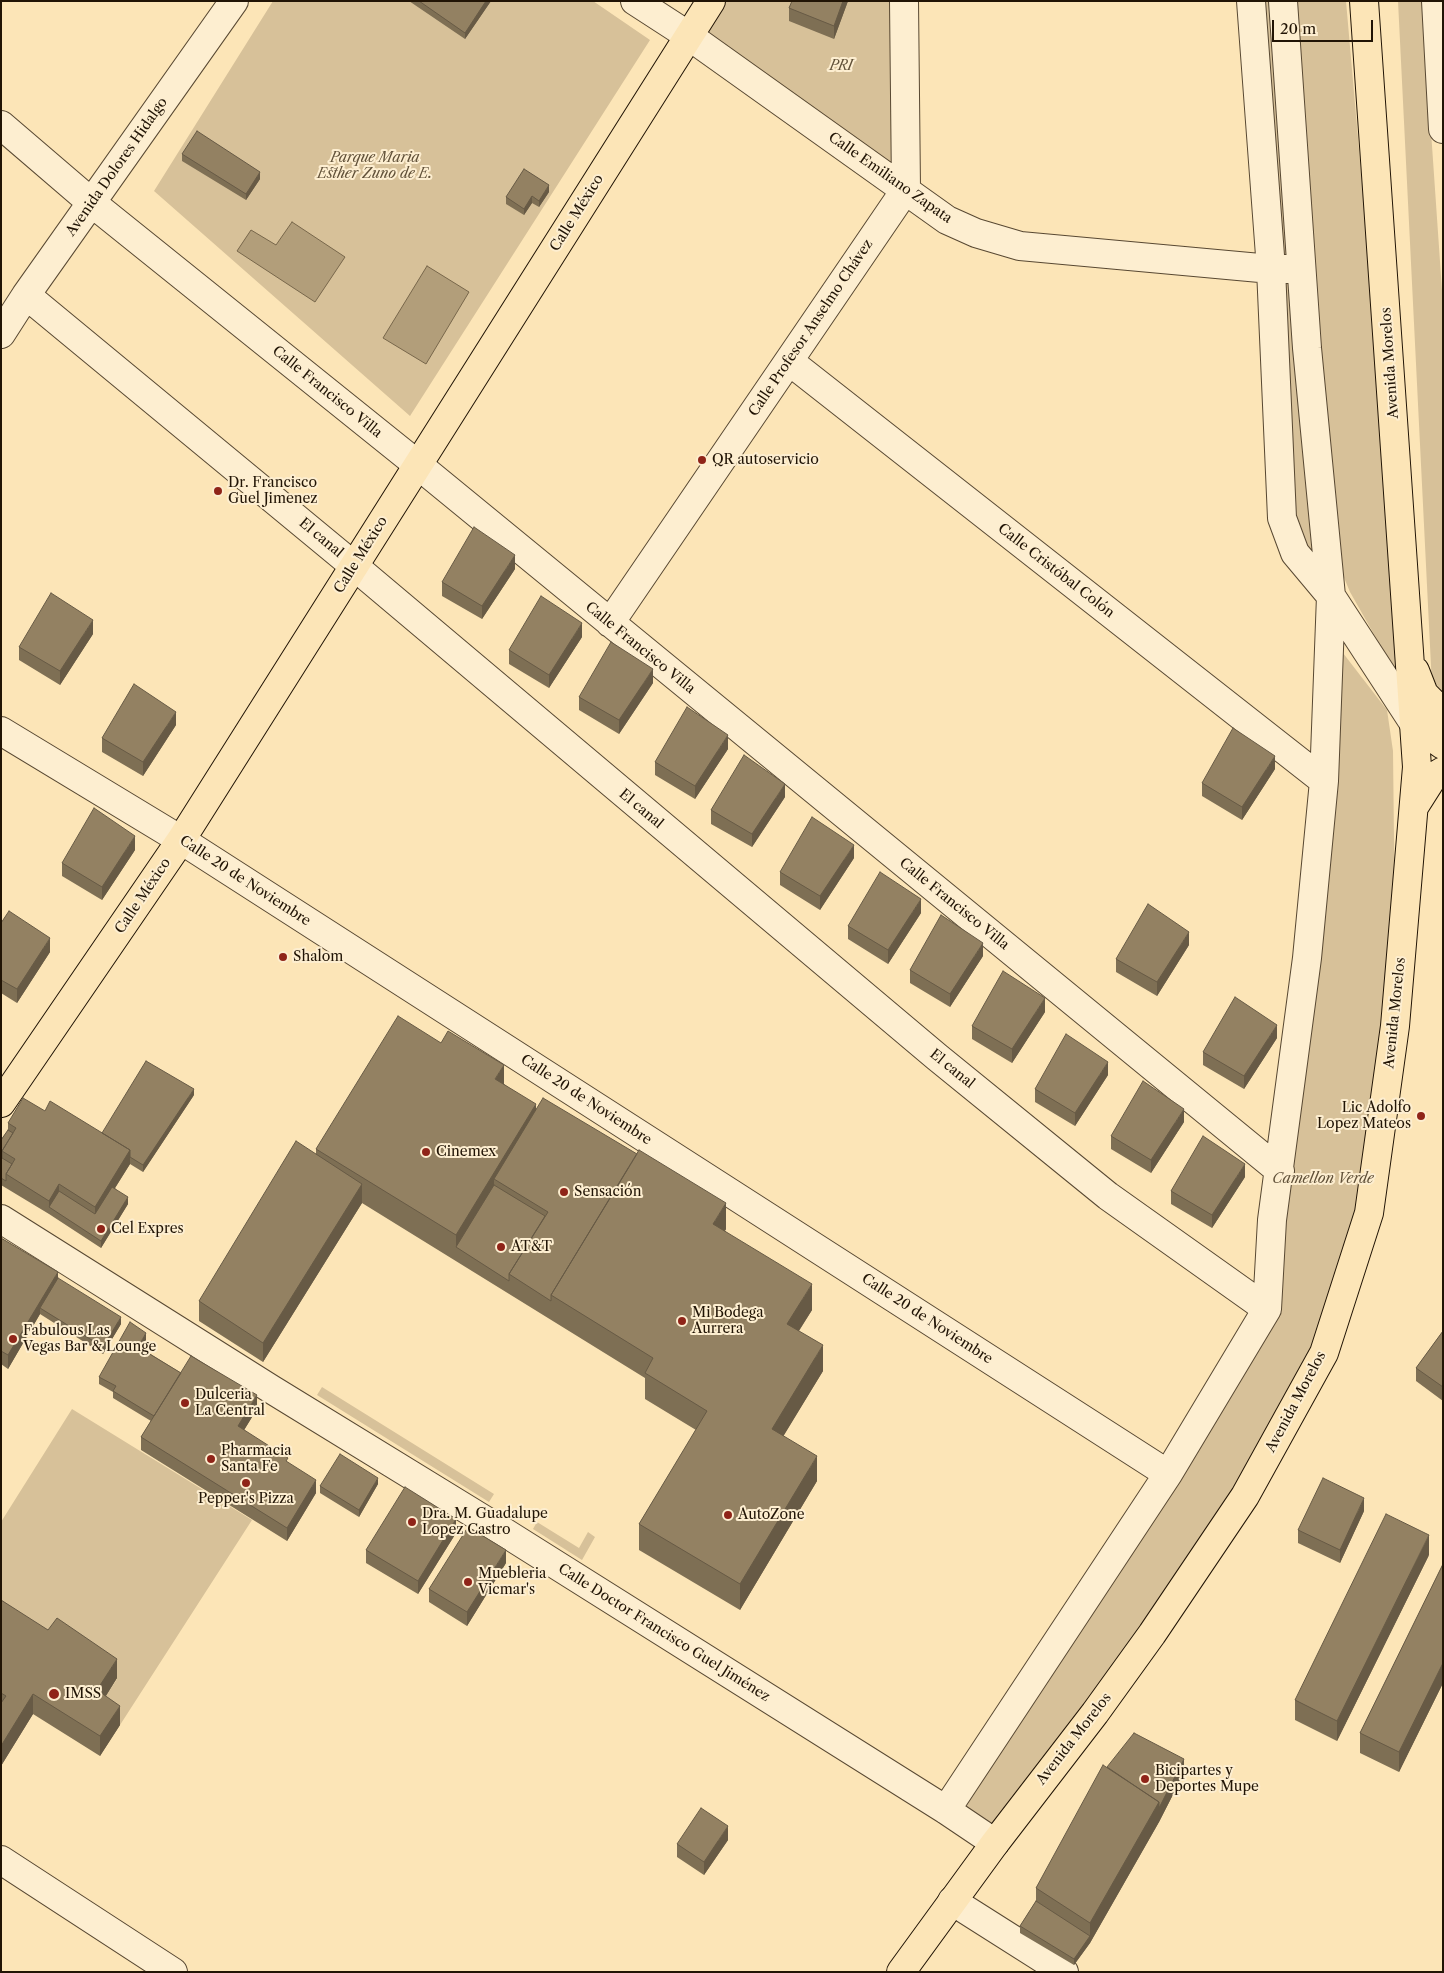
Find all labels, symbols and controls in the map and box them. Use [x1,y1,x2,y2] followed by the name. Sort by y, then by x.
[1274,10,1375,42] scale bar
[1280,19,1316,38] text: 20 m
[830,58,852,74] park label: PRI
[63,94,171,240] street label: Avenida Dolores Hidalgo
[825,129,955,227] street label: Calle Emiliano Zapata
[317,150,433,182] park label: Parque Maria Esther Zuno de E.
[547,171,607,255] street label: Calle México
[745,236,877,420] street label: Calle Profesor Anselmo Chávez
[1378,307,1402,419] street label: Avenida Morelos
[269,343,385,441] street label: Calle Francisco Villa
[712,452,819,468] place label: QR autoservicio
[696,454,708,466] marker: QR autoservicio
[228,475,318,508] place label: Dr. Francisco Guel Jimenez
[212,485,224,497] marker: Dr. Francisco Guel Jimenez
[331,513,391,597] street label: Calle México
[295,515,347,561] street label: El canal
[994,520,1118,622] street label: Calle Cristóbal Colón
[582,599,698,697] street label: Calle Francisco Villa
[615,786,667,832] street label: El canal
[176,832,314,930] street label: Calle 20 de Noviembre
[112,855,174,937] street label: Calle México
[896,855,1012,953] street label: Calle Francisco Villa
[293,949,343,965] place label: Shalom
[277,951,289,963] marker: Shalom
[1381,956,1409,1070] street label: Avenida Morelos
[926,1046,978,1092] street label: El canal
[517,1051,655,1149] street label: Calle 20 de Noviembre
[1317,1100,1411,1132] place label: Lic Adolfo Lopez Mateos
[1415,1110,1427,1122] marker: Lic Adolfo Lopez Mateos
[436,1144,496,1160] place label: Cinemex
[420,1146,432,1158] marker: Cinemex
[1272,1171,1374,1187] park label: Camellon Verde
[574,1184,641,1200] place label: Sensación
[558,1186,570,1198] marker: Sensación
[111,1221,184,1237] place label: Cel Expres
[95,1223,107,1235] marker: Cel Expres
[511,1239,552,1255] place label: AT&T
[495,1241,507,1253] marker: AT&T
[858,1270,996,1368] street label: Calle 20 de Noviembre
[692,1305,764,1338] place label: Mi Bodega Aurrera
[676,1315,688,1327] marker: Mi Bodega Aurrera
[23,1323,156,1355] place label: Fabulous Las Vegas Bar & Lounge
[7,1333,19,1345] marker: Fabulous Las Vegas Bar & Lounge
[1262,1349,1330,1455] street label: Avenida Morelos
[195,1387,265,1420] place label: Dulceria La Central
[179,1397,191,1409] marker: Dulceria La Central
[221,1443,292,1475] place label: Pharmacia Santa Fe
[205,1453,217,1465] marker: Pharmacia Santa Fe
[240,1477,252,1489] marker: Pepper's Pizza
[198,1491,294,1507] place label: Pepper's Pizza
[422,1506,548,1538] place label: Dra. M. Guadalupe Lopez Castro
[738,1507,805,1523] place label: AutoZone
[722,1509,734,1521] marker: AutoZone
[406,1516,418,1528] marker: Dra. M. Guadalupe Lopez Castro
[555,1561,773,1705] street label: Calle Doctor Francisco Guel Jiménez
[478,1566,546,1598] place label: Muebleria Vicmar's
[462,1576,474,1588] marker: Muebleria Vicmar's
[65,1686,101,1702] place label: IMSS
[47,1687,61,1701] marker: IMSS
[1033,1690,1115,1788] street label: Avenida Morelos
[1155,1763,1259,1795] place label: Bicipartes y Deportes Mupe
[1139,1773,1151,1785] marker: Bicipartes y Deportes Mupe

